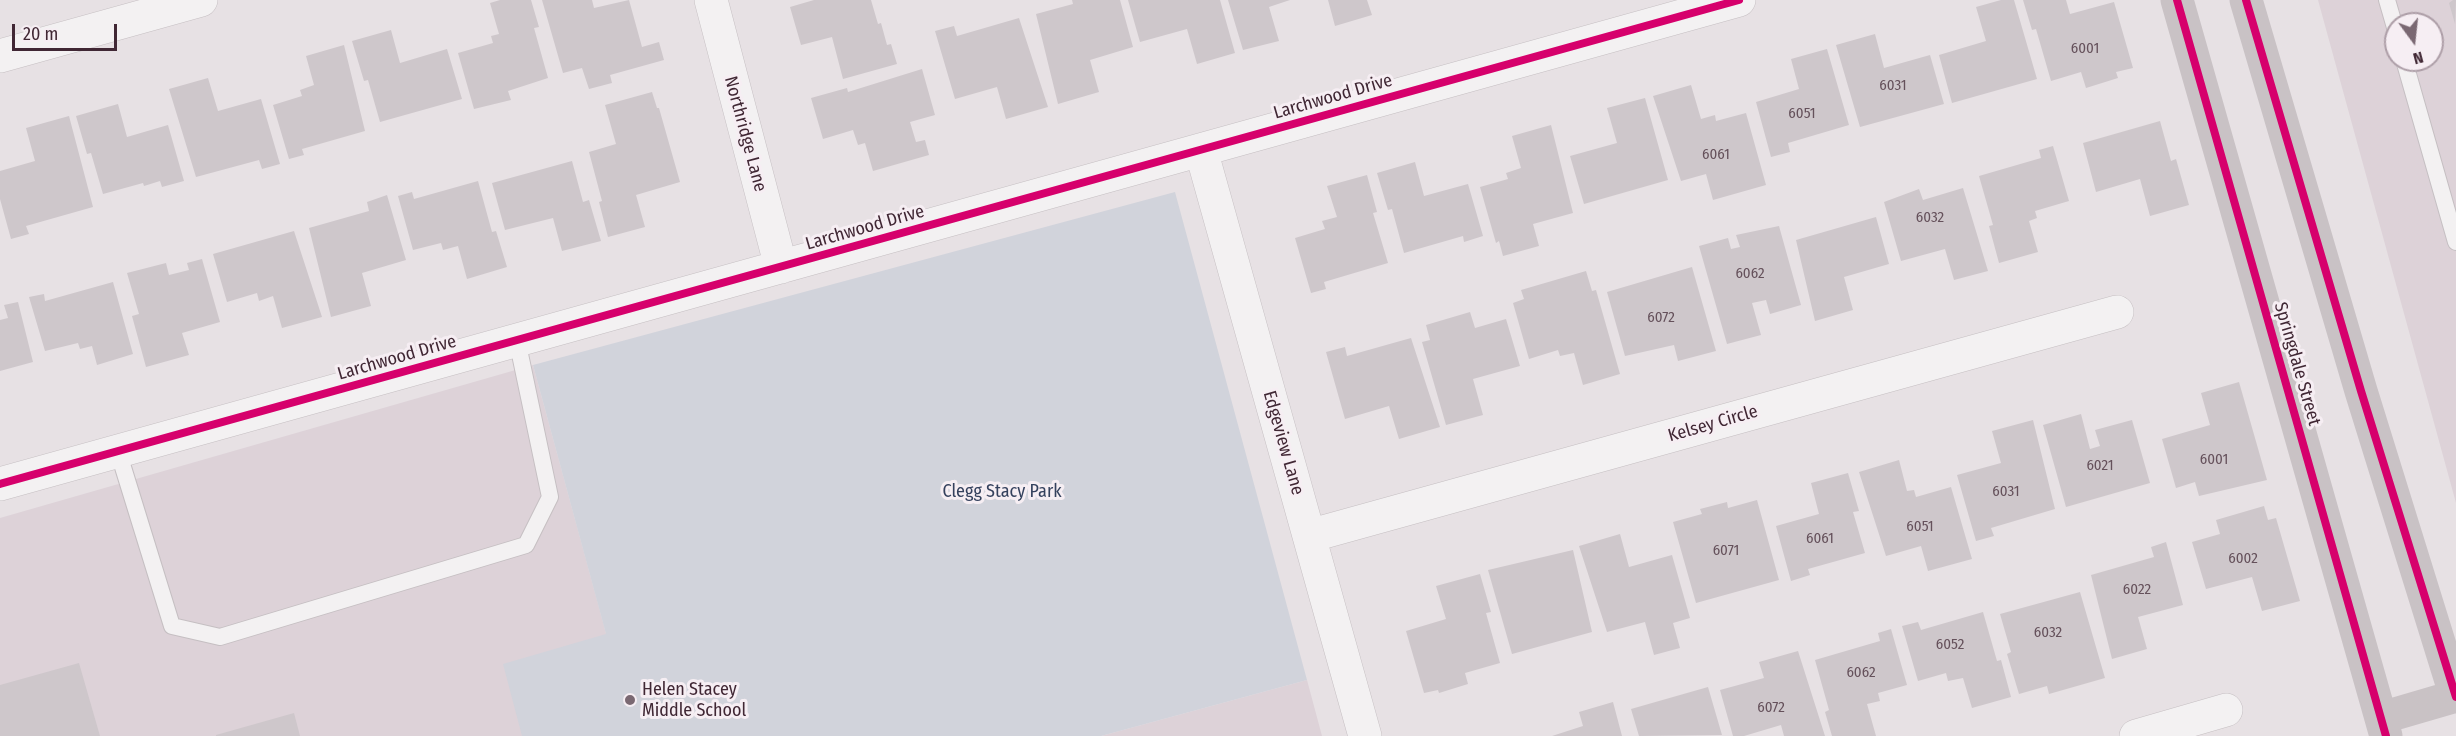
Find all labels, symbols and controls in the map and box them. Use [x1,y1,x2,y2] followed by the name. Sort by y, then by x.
[15,12,120,50] scale bar
[2384,12,2444,72] north arrow
[23,23,58,45] text: 20 m
[2071,40,2099,58] house number: 6001
[2411,48,2425,68] text: N
[1271,70,1395,124] street label: Larchwood Drive
[719,74,771,194] street label: Northridge Lane
[1879,77,1907,95] house number: 6031
[1788,105,1816,123] house number: 6051
[1702,146,1730,164] house number: 6061
[803,201,927,255] street label: Larchwood Drive
[1916,209,1944,227] house number: 6032
[1735,265,1765,283] house number: 6062
[2269,300,2325,428] street label: Springdale Street
[1647,309,1675,327] house number: 6072
[335,331,459,385] street label: Larchwood Drive
[1258,388,1308,498] street label: Edgeview Lane
[1666,401,1760,447] street label: Kelsey Circle
[2200,451,2228,469] house number: 6001
[2086,457,2114,475] house number: 6021
[942,481,1062,503] park label: Clegg Stacy Park
[1992,483,2020,501] house number: 6031
[1906,518,1934,536] house number: 6051
[1806,530,1834,548] house number: 6061
[1713,542,1739,560] house number: 6071
[2228,550,2258,568] house number: 6002
[2123,581,2151,599] house number: 6022
[2034,624,2062,642] house number: 6032
[1936,636,1964,654] house number: 6052
[1846,664,1876,682] house number: 6062
[642,679,746,722] place label: Helen Stacey Middle School
[623,693,637,707] marker: Helen Stacey Middle School
[1757,699,1785,717] house number: 6072

